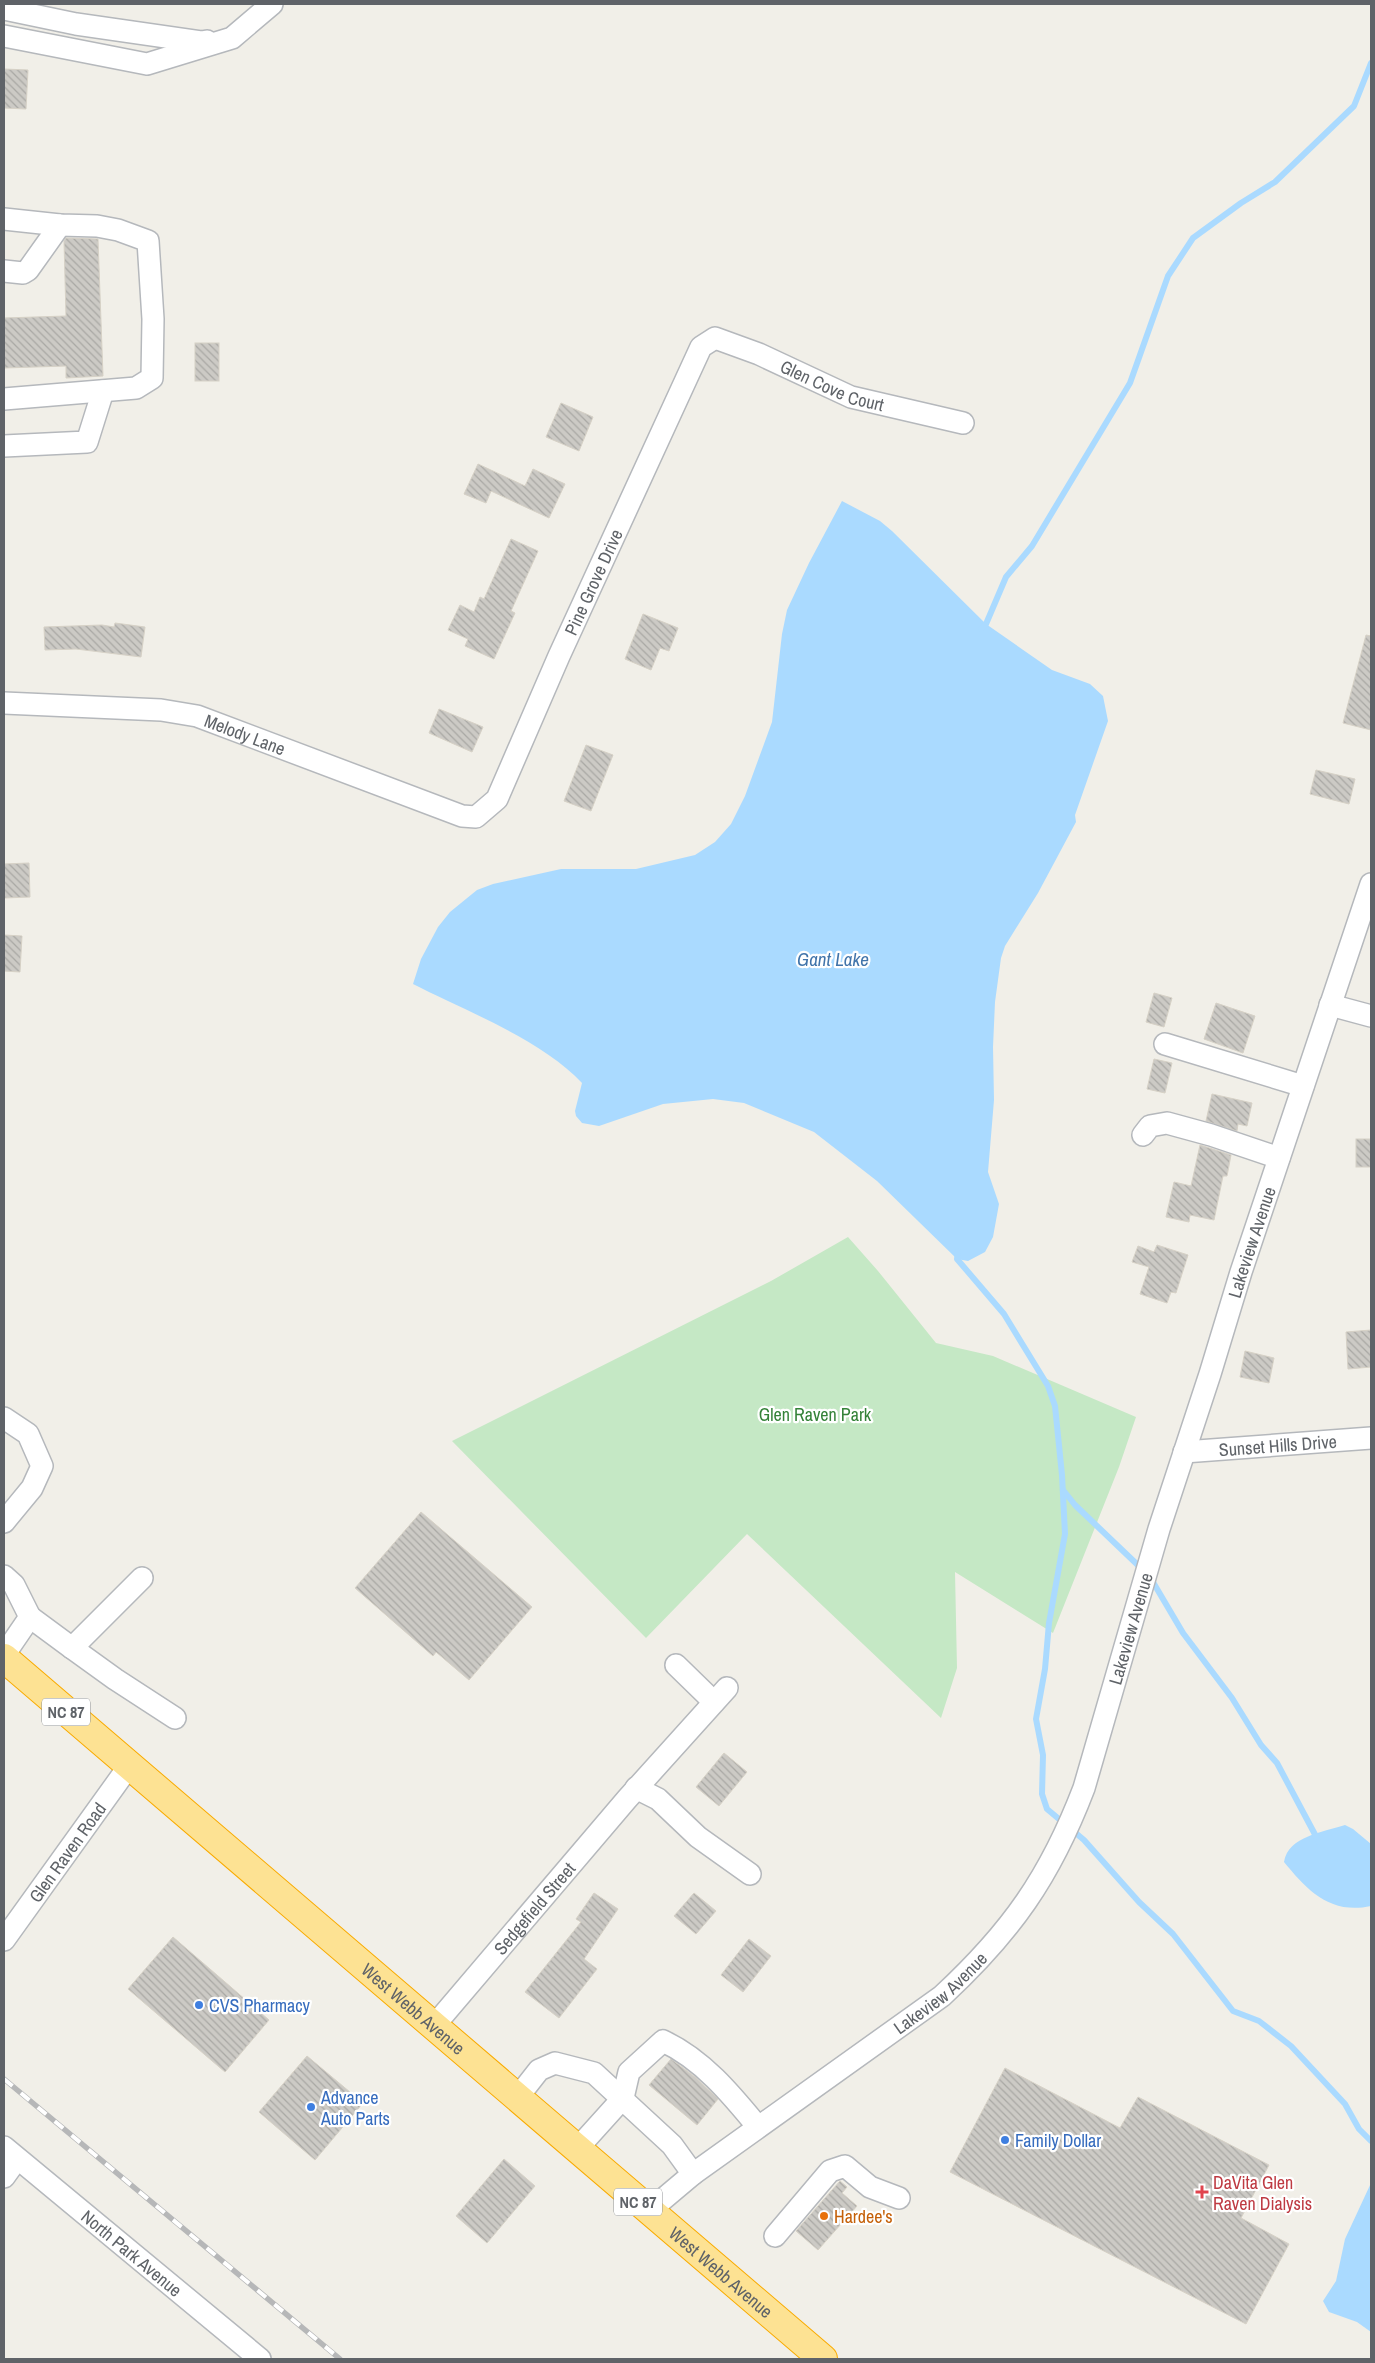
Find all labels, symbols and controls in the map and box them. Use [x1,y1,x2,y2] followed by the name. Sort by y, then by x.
[776,353,886,417] street label: Glen Cove Court
[558,525,628,639] street label: Pine Grove Drive
[201,707,289,761] street label: Melody Lane
[797,946,869,972] water label: Gant Lake
[1221,1183,1281,1301] street label: Lakeview Avenue
[759,1402,872,1427] park label: Glen Raven Park
[1218,1428,1338,1462] street label: Sunset Hills Drive
[1102,1570,1158,1688] street label: Lakeview Avenue
[42,1698,90,1725] road number: NC 87
[23,1797,111,1907] street label: Glen Raven Road
[488,1857,581,1960] street label: Sedgefield Street
[888,1946,992,2040] street label: Lakeview Avenue
[356,1957,471,2060] street label: West Webb Avenue
[209,1993,311,2018] place label: CVS Pharmacy
[193,1999,205,2011] marker: CVS Pharmacy
[320,2085,390,2131] place label: Advance Auto Parts
[305,2101,317,2113] marker: Advance Auto Parts
[1015,2128,1101,2153] place label: Family Dollar
[999,2134,1011,2146] marker: Family Dollar
[1213,2170,1312,2216] place label: DaVita Glen Raven Dialysis
[1195,2185,1209,2199] marker: DaVita Glen Raven Dialysis
[614,2188,662,2216] road number: NC 87
[76,2204,187,2302] street label: North Park Avenue
[834,2204,893,2229] place label: Hardee's
[818,2210,830,2222] marker: Hardee's
[664,2220,778,2323] street label: West Webb Avenue

